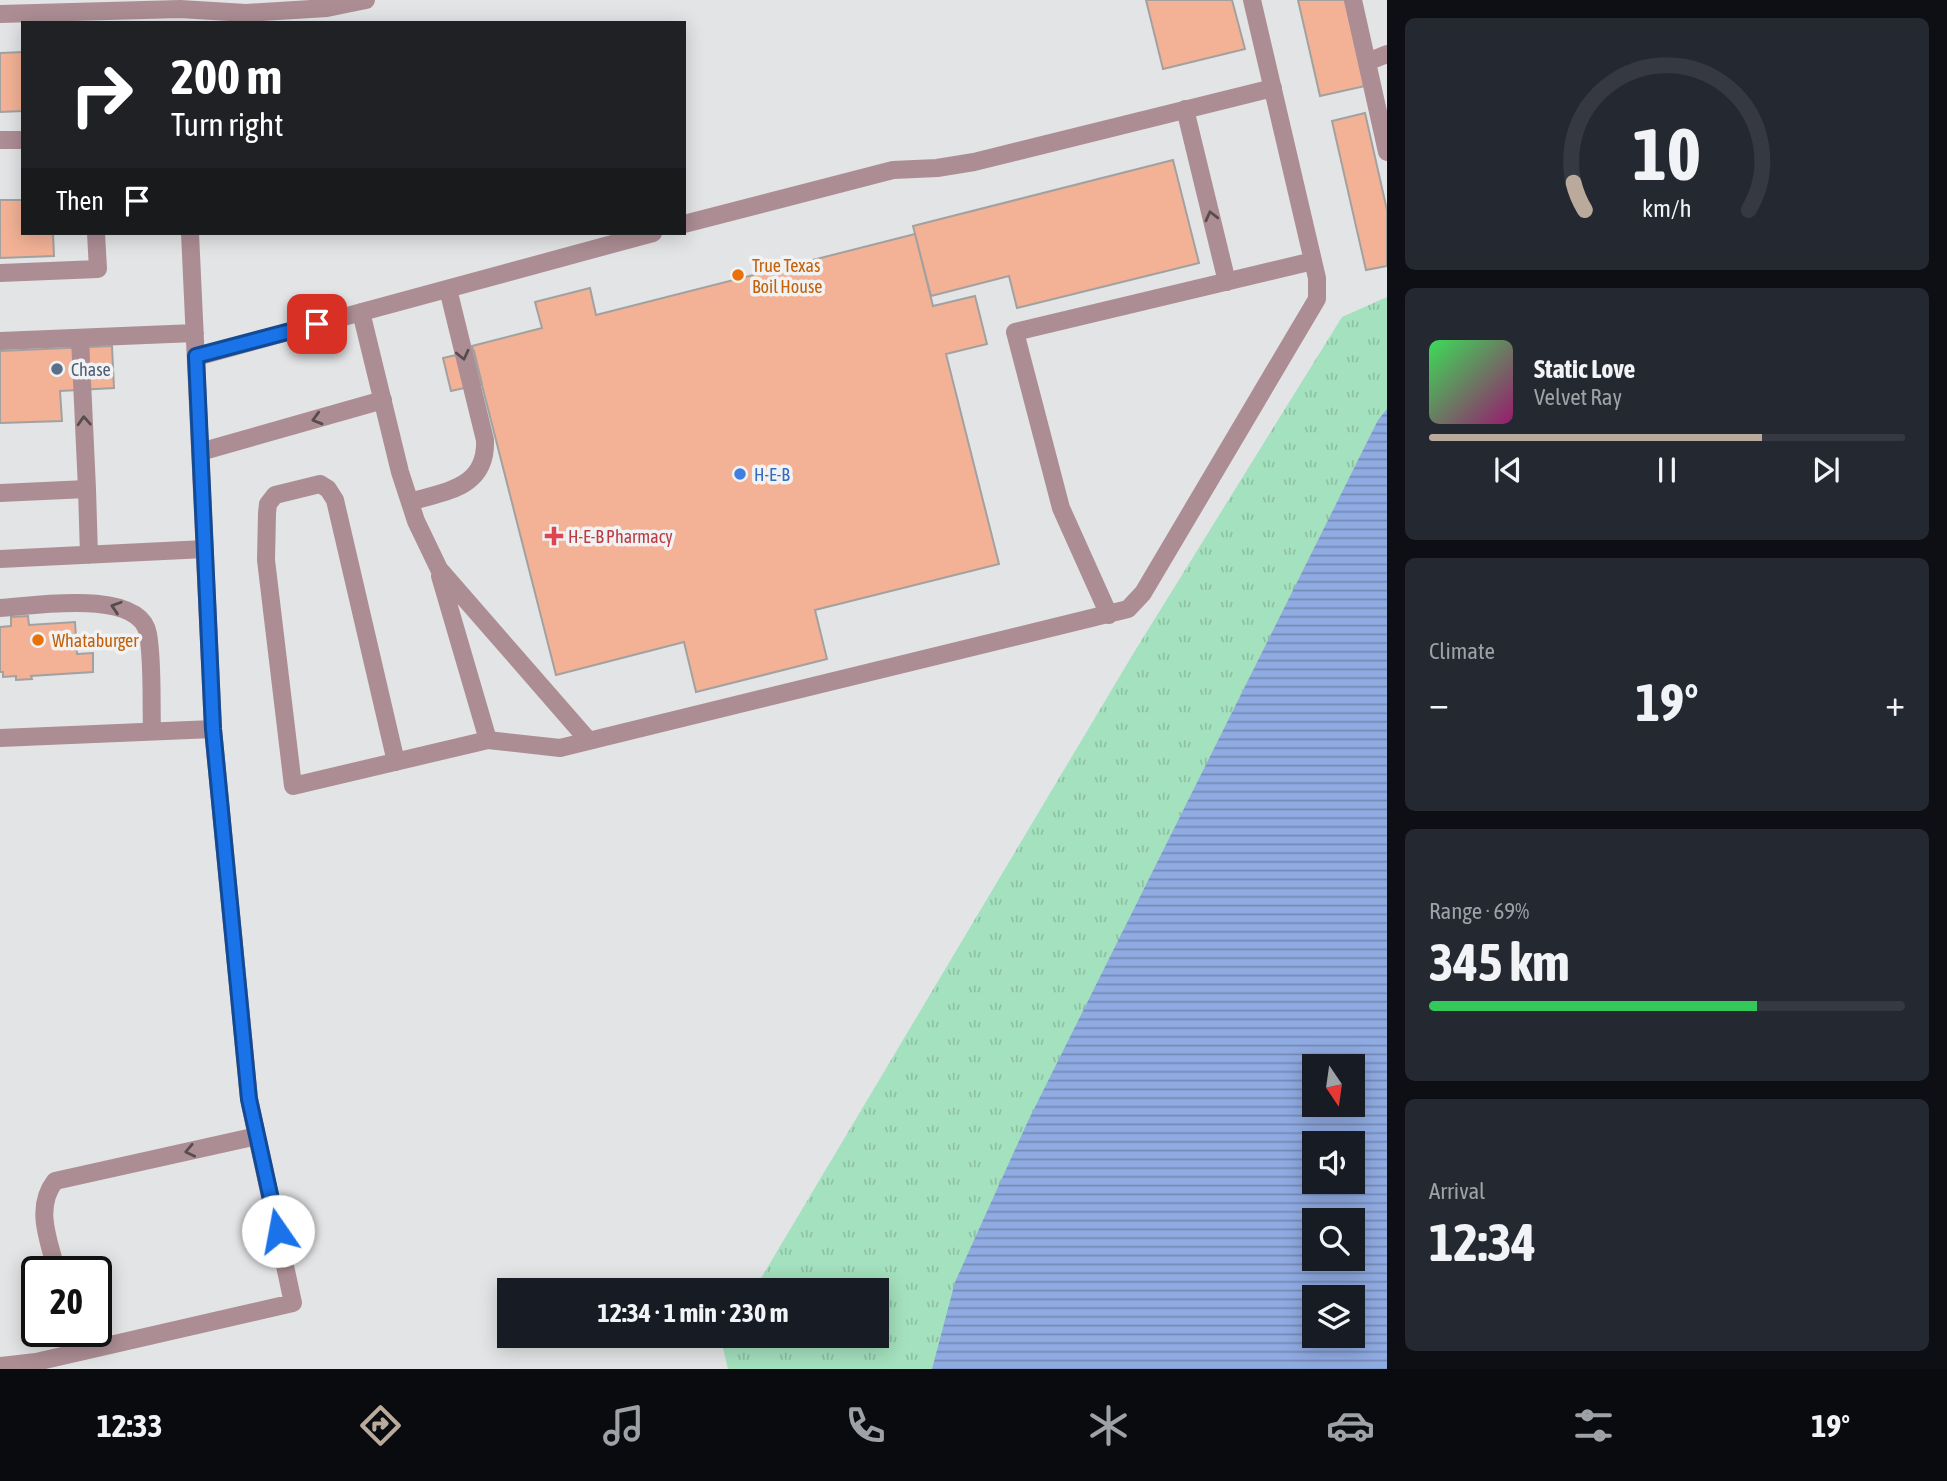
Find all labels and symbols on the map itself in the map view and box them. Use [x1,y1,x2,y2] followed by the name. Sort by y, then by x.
[1205,210,1219,222] one-way arrow
[752,255,823,297] place label: True Texas Boil House
[730,267,746,283] marker: True Texas Boil House
[287,294,347,354] pin
[455,349,470,361] one-way arrow
[71,359,111,380] place label: Chase
[49,361,65,377] marker: Chase
[311,411,323,425] one-way arrow
[76,415,91,426] one-way arrow
[754,464,790,485] place label: H-E-B
[732,466,748,482] marker: H-E-B
[568,526,673,547] place label: H-E-B Pharmacy
[546,528,562,544] marker: H-E-B Pharmacy
[110,601,122,616] one-way arrow
[52,630,139,651] place label: Whataburger
[30,632,46,648] marker: Whataburger
[1302,1054,1365,1116] north arrow
[184,1143,196,1157] one-way arrow
[241,1194,315,1268] position arrow
[21,1256,112,1347] speed limit sign: 20

